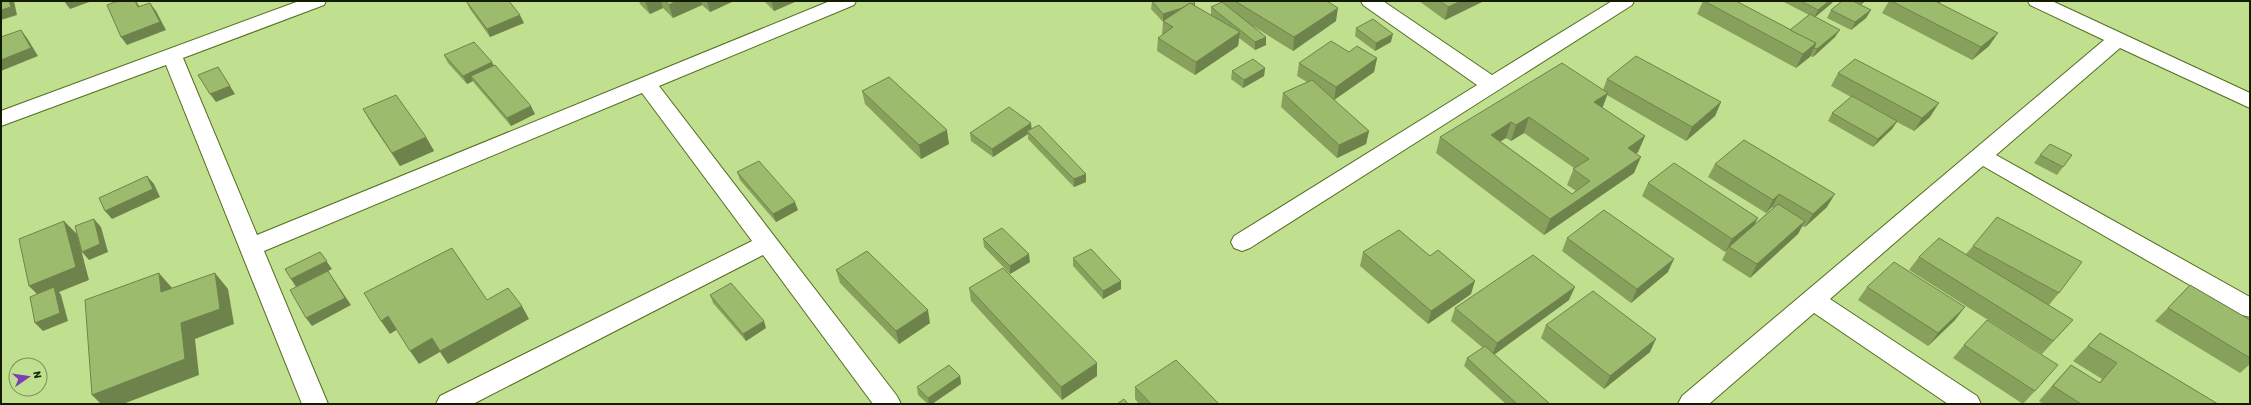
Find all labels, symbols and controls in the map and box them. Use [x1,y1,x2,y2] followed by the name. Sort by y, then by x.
[8,357,48,397] north arrow
[29,370,45,380] text: N

